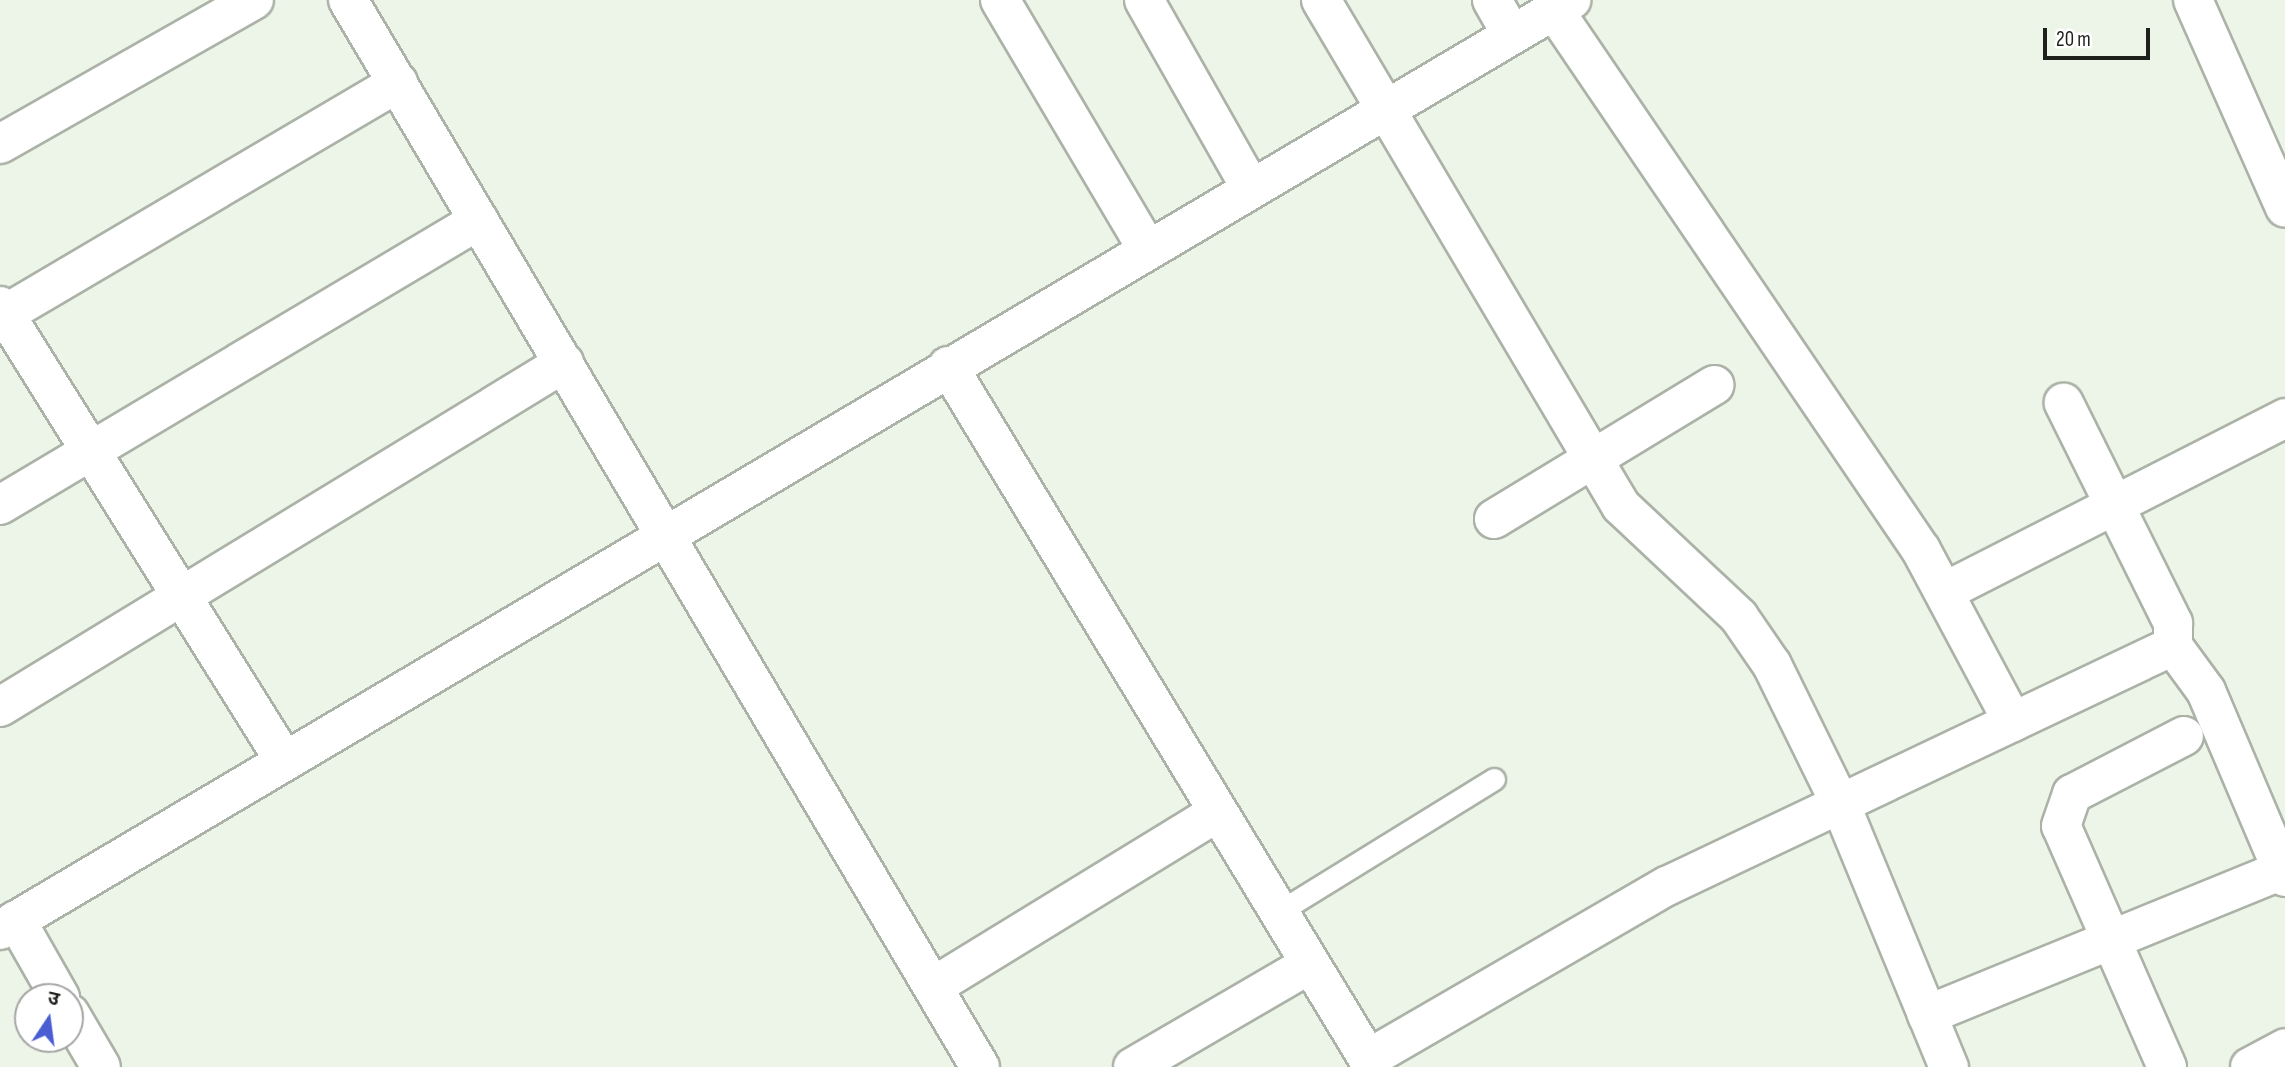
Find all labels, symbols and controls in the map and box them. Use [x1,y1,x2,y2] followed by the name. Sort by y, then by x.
[2047,14,2154,58] scale bar
[2056,27,2091,52] text: 20 m
[14,983,84,1053] north arrow
[45,987,61,1011] text: उ

